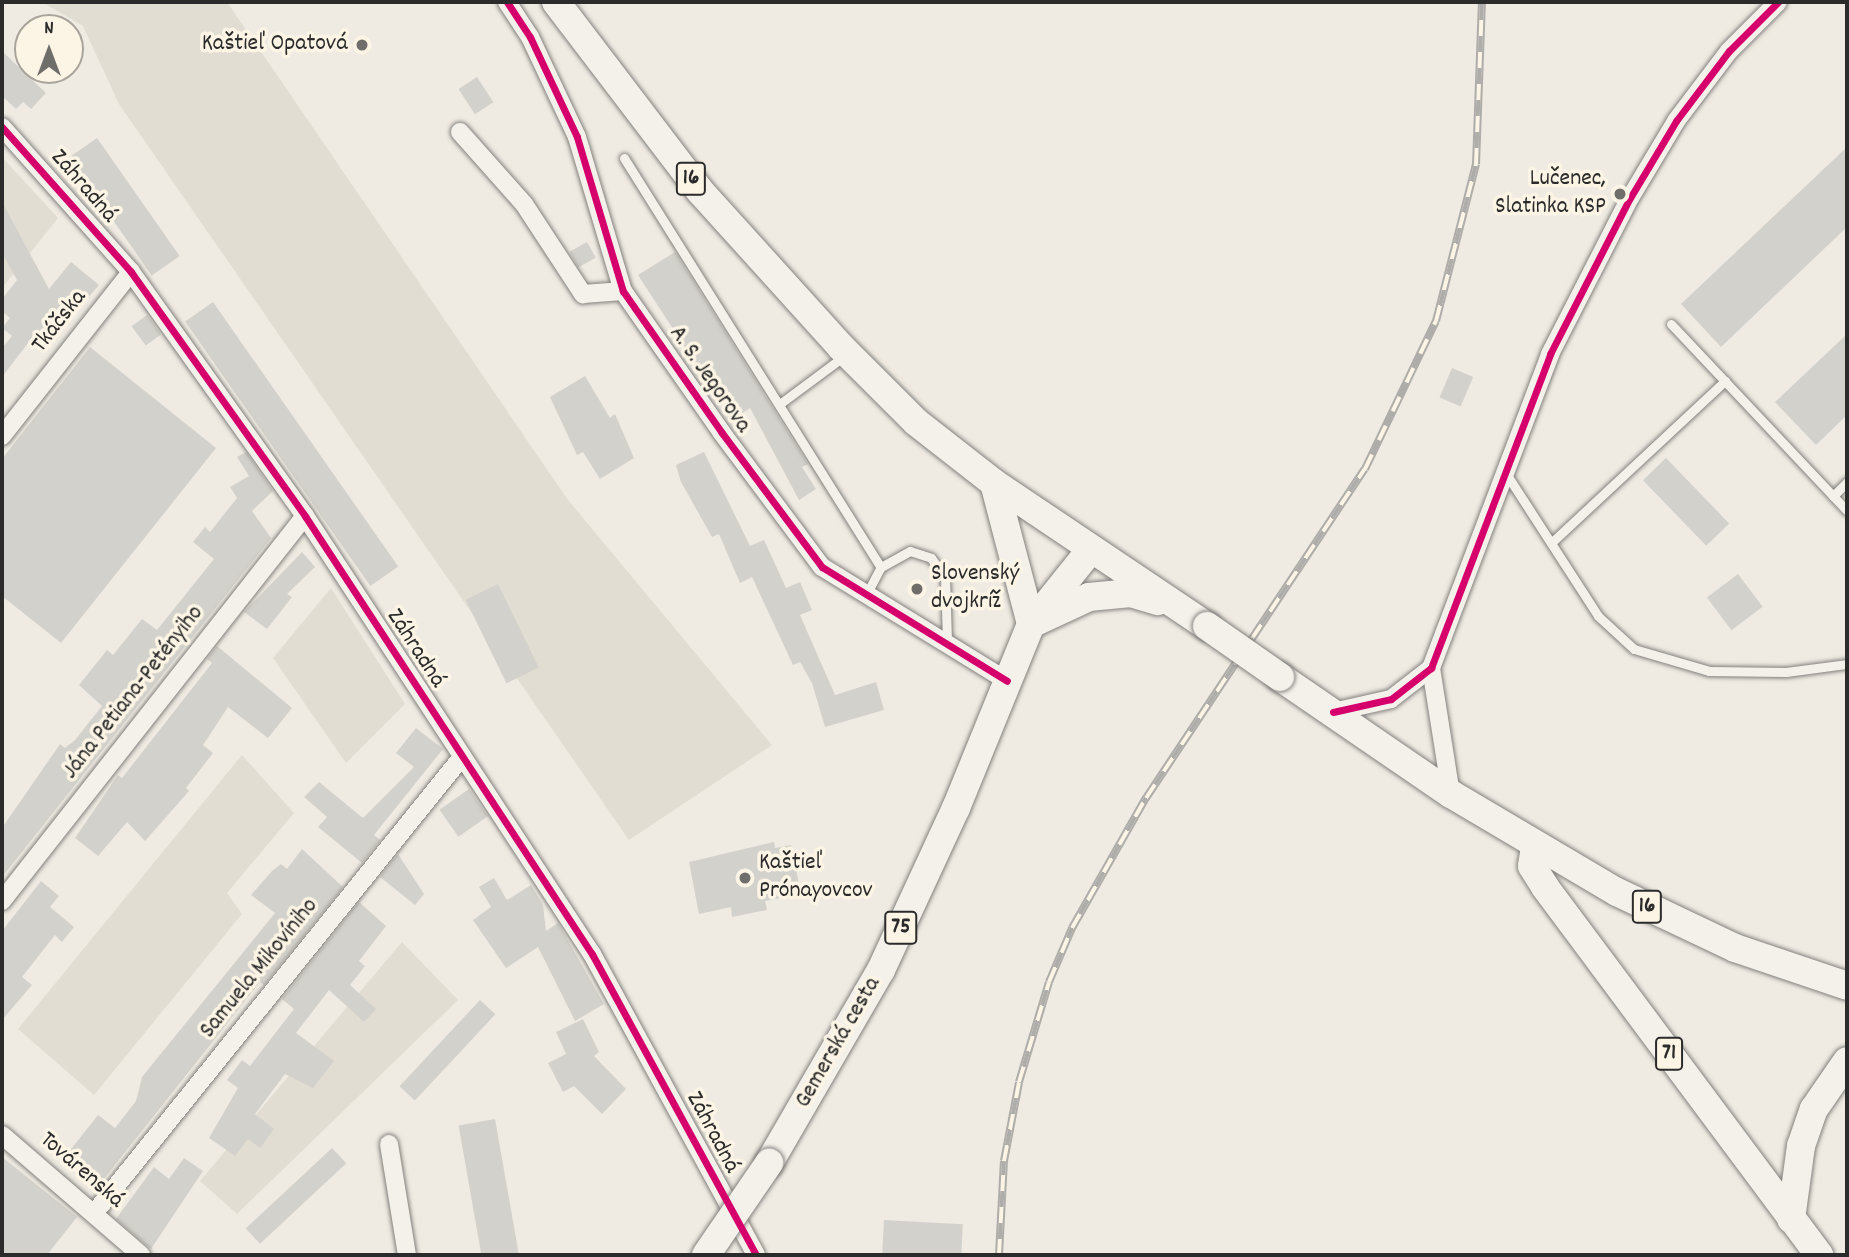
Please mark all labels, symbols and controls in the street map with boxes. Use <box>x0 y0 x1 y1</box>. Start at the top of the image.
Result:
north arrow <box>14 14 84 84</box>
text: N <box>44 16 54 43</box>
place label: Kaštieľ Opatová <box>202 31 348 59</box>
marker: Kaštieľ Opatová <box>354 37 370 53</box>
street label: Záhradná <box>43 144 123 230</box>
road number: 16 <box>675 160 707 198</box>
place label: Lučenec, Slatinka KSP <box>1495 166 1606 222</box>
marker: Lučenec, Slatinka KSP <box>1612 186 1628 202</box>
street label: Tkáčska <box>26 285 94 359</box>
street label: A. S. Jegorova <box>662 321 756 439</box>
place label: Slovenský dvojkríž <box>931 561 1019 617</box>
marker: Slovenský dvojkríž <box>909 581 925 597</box>
street label: Jána Petiana-Petényiho <box>57 600 211 786</box>
street label: Záhradná <box>379 604 451 694</box>
place label: Kaštieľ Prónayovcov <box>759 850 873 906</box>
marker: Kaštieľ Prónayovcov <box>737 870 753 886</box>
road number: 16 <box>1631 888 1663 926</box>
street label: Samuela Mikovíniho <box>195 893 325 1045</box>
road number: 75 <box>884 909 918 948</box>
street label: Gemerská cesta <box>790 972 888 1114</box>
road number: 71 <box>1655 1035 1683 1074</box>
street label: Záhradná <box>679 1087 745 1179</box>
street label: Továrenská <box>33 1126 129 1216</box>

